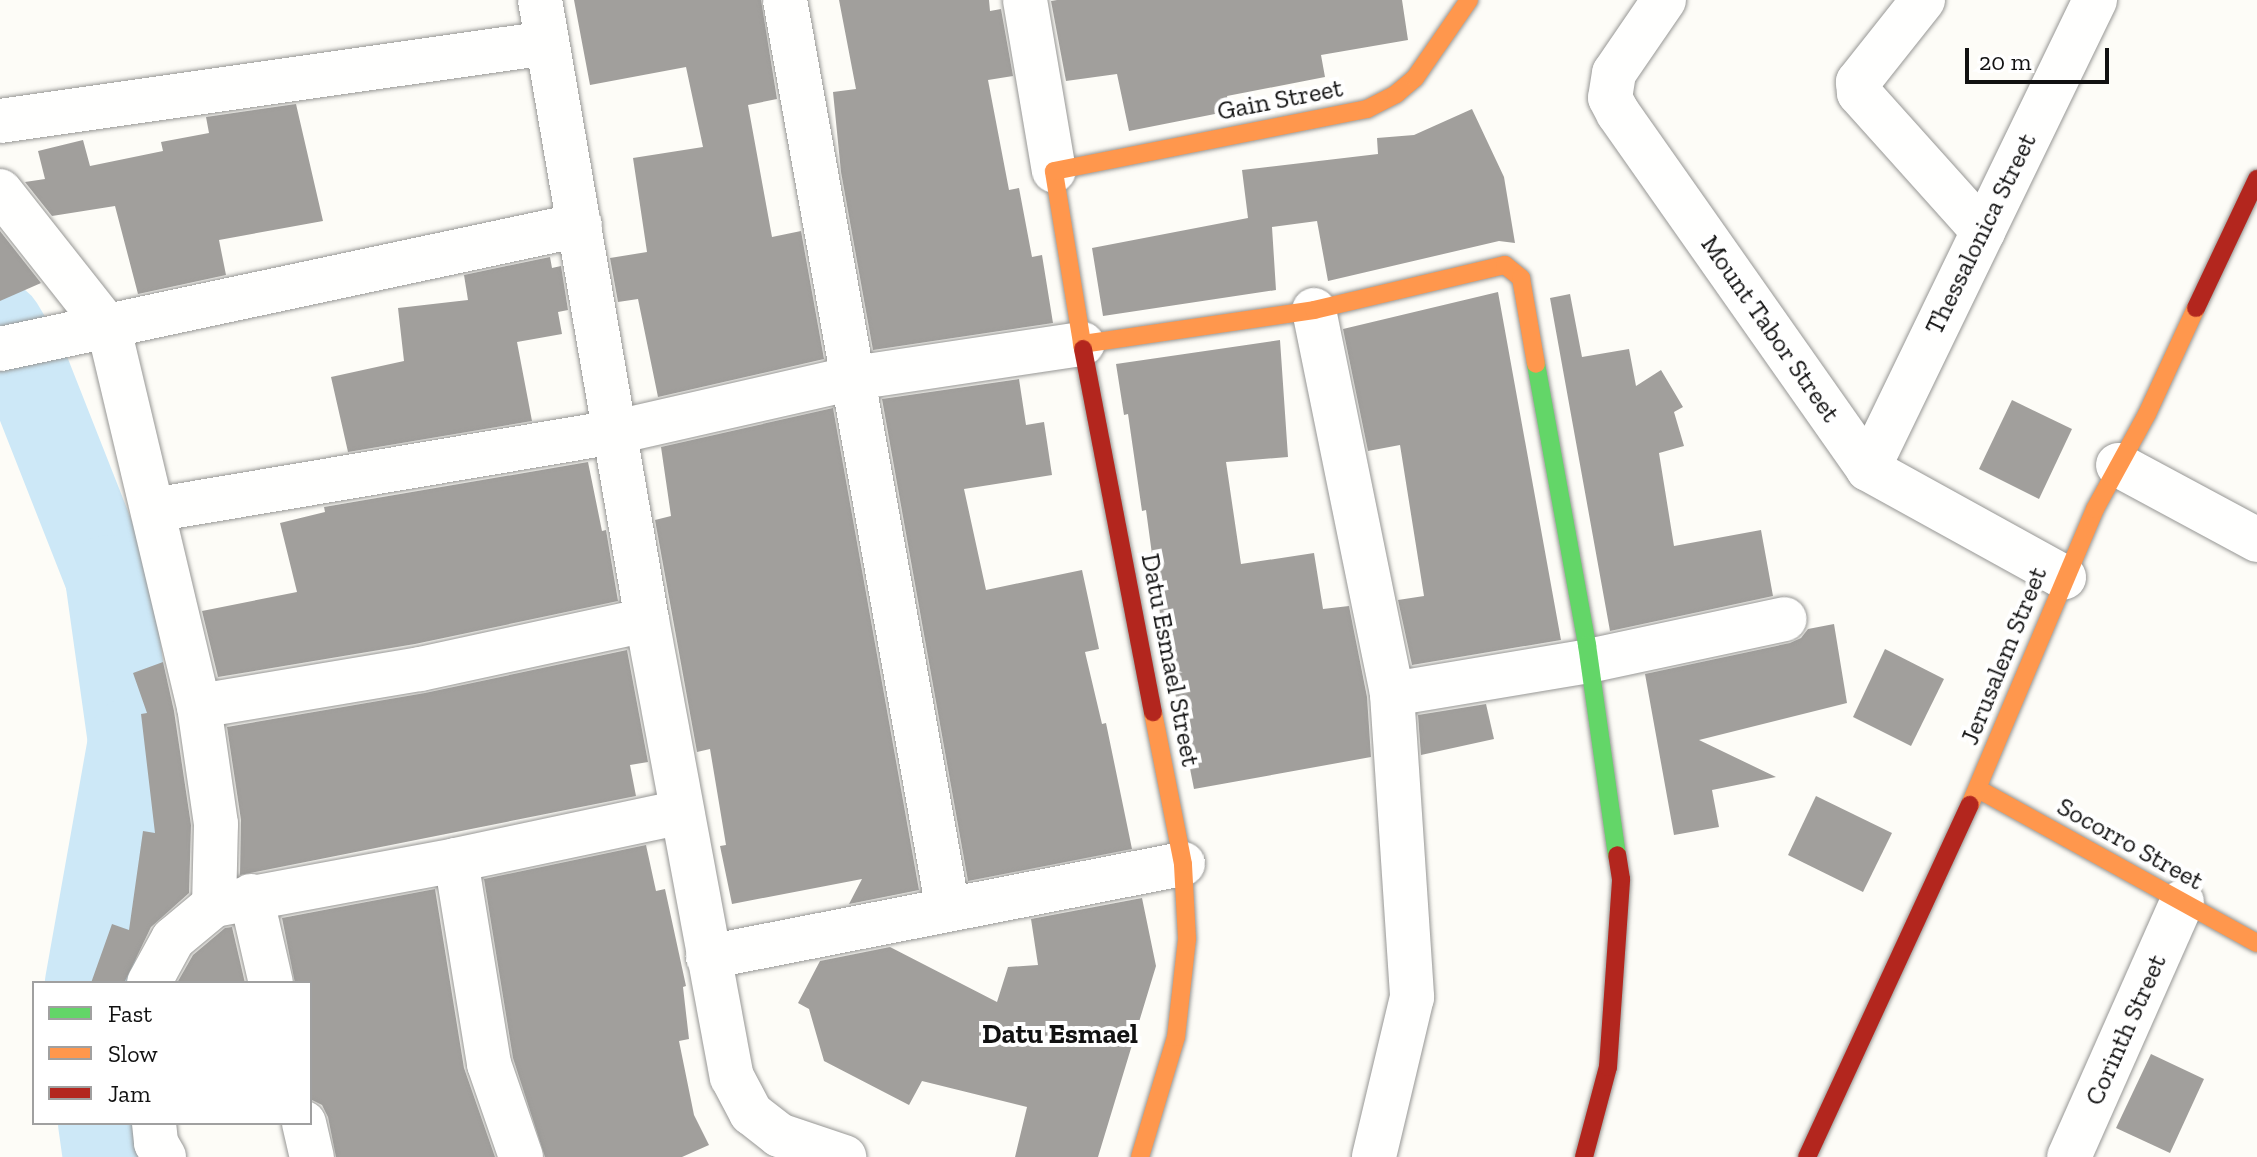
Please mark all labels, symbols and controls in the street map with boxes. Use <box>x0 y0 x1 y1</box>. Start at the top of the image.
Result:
scale bar <box>1969 32 2113 82</box>
text: 20 m <box>1979 47 2031 76</box>
street label: Gain Street <box>1215 73 1345 127</box>
street label: Thessalonica Street <box>1919 128 2043 340</box>
street label: Mount Tabor Street <box>1694 229 1846 429</box>
street label: Datu Esmael Street <box>1134 551 1206 769</box>
street label: Jerusalem Street <box>1954 563 2054 749</box>
street label: Socorro Street <box>2052 791 2208 897</box>
street label: Corinth Street <box>2079 950 2173 1110</box>
legend <box>32 981 312 1125</box>
text: Fast <box>108 999 152 1028</box>
district label: Datu Esmael <box>982 1017 1138 1051</box>
text: Slow <box>108 1039 158 1068</box>
text: Jam <box>108 1079 151 1108</box>

